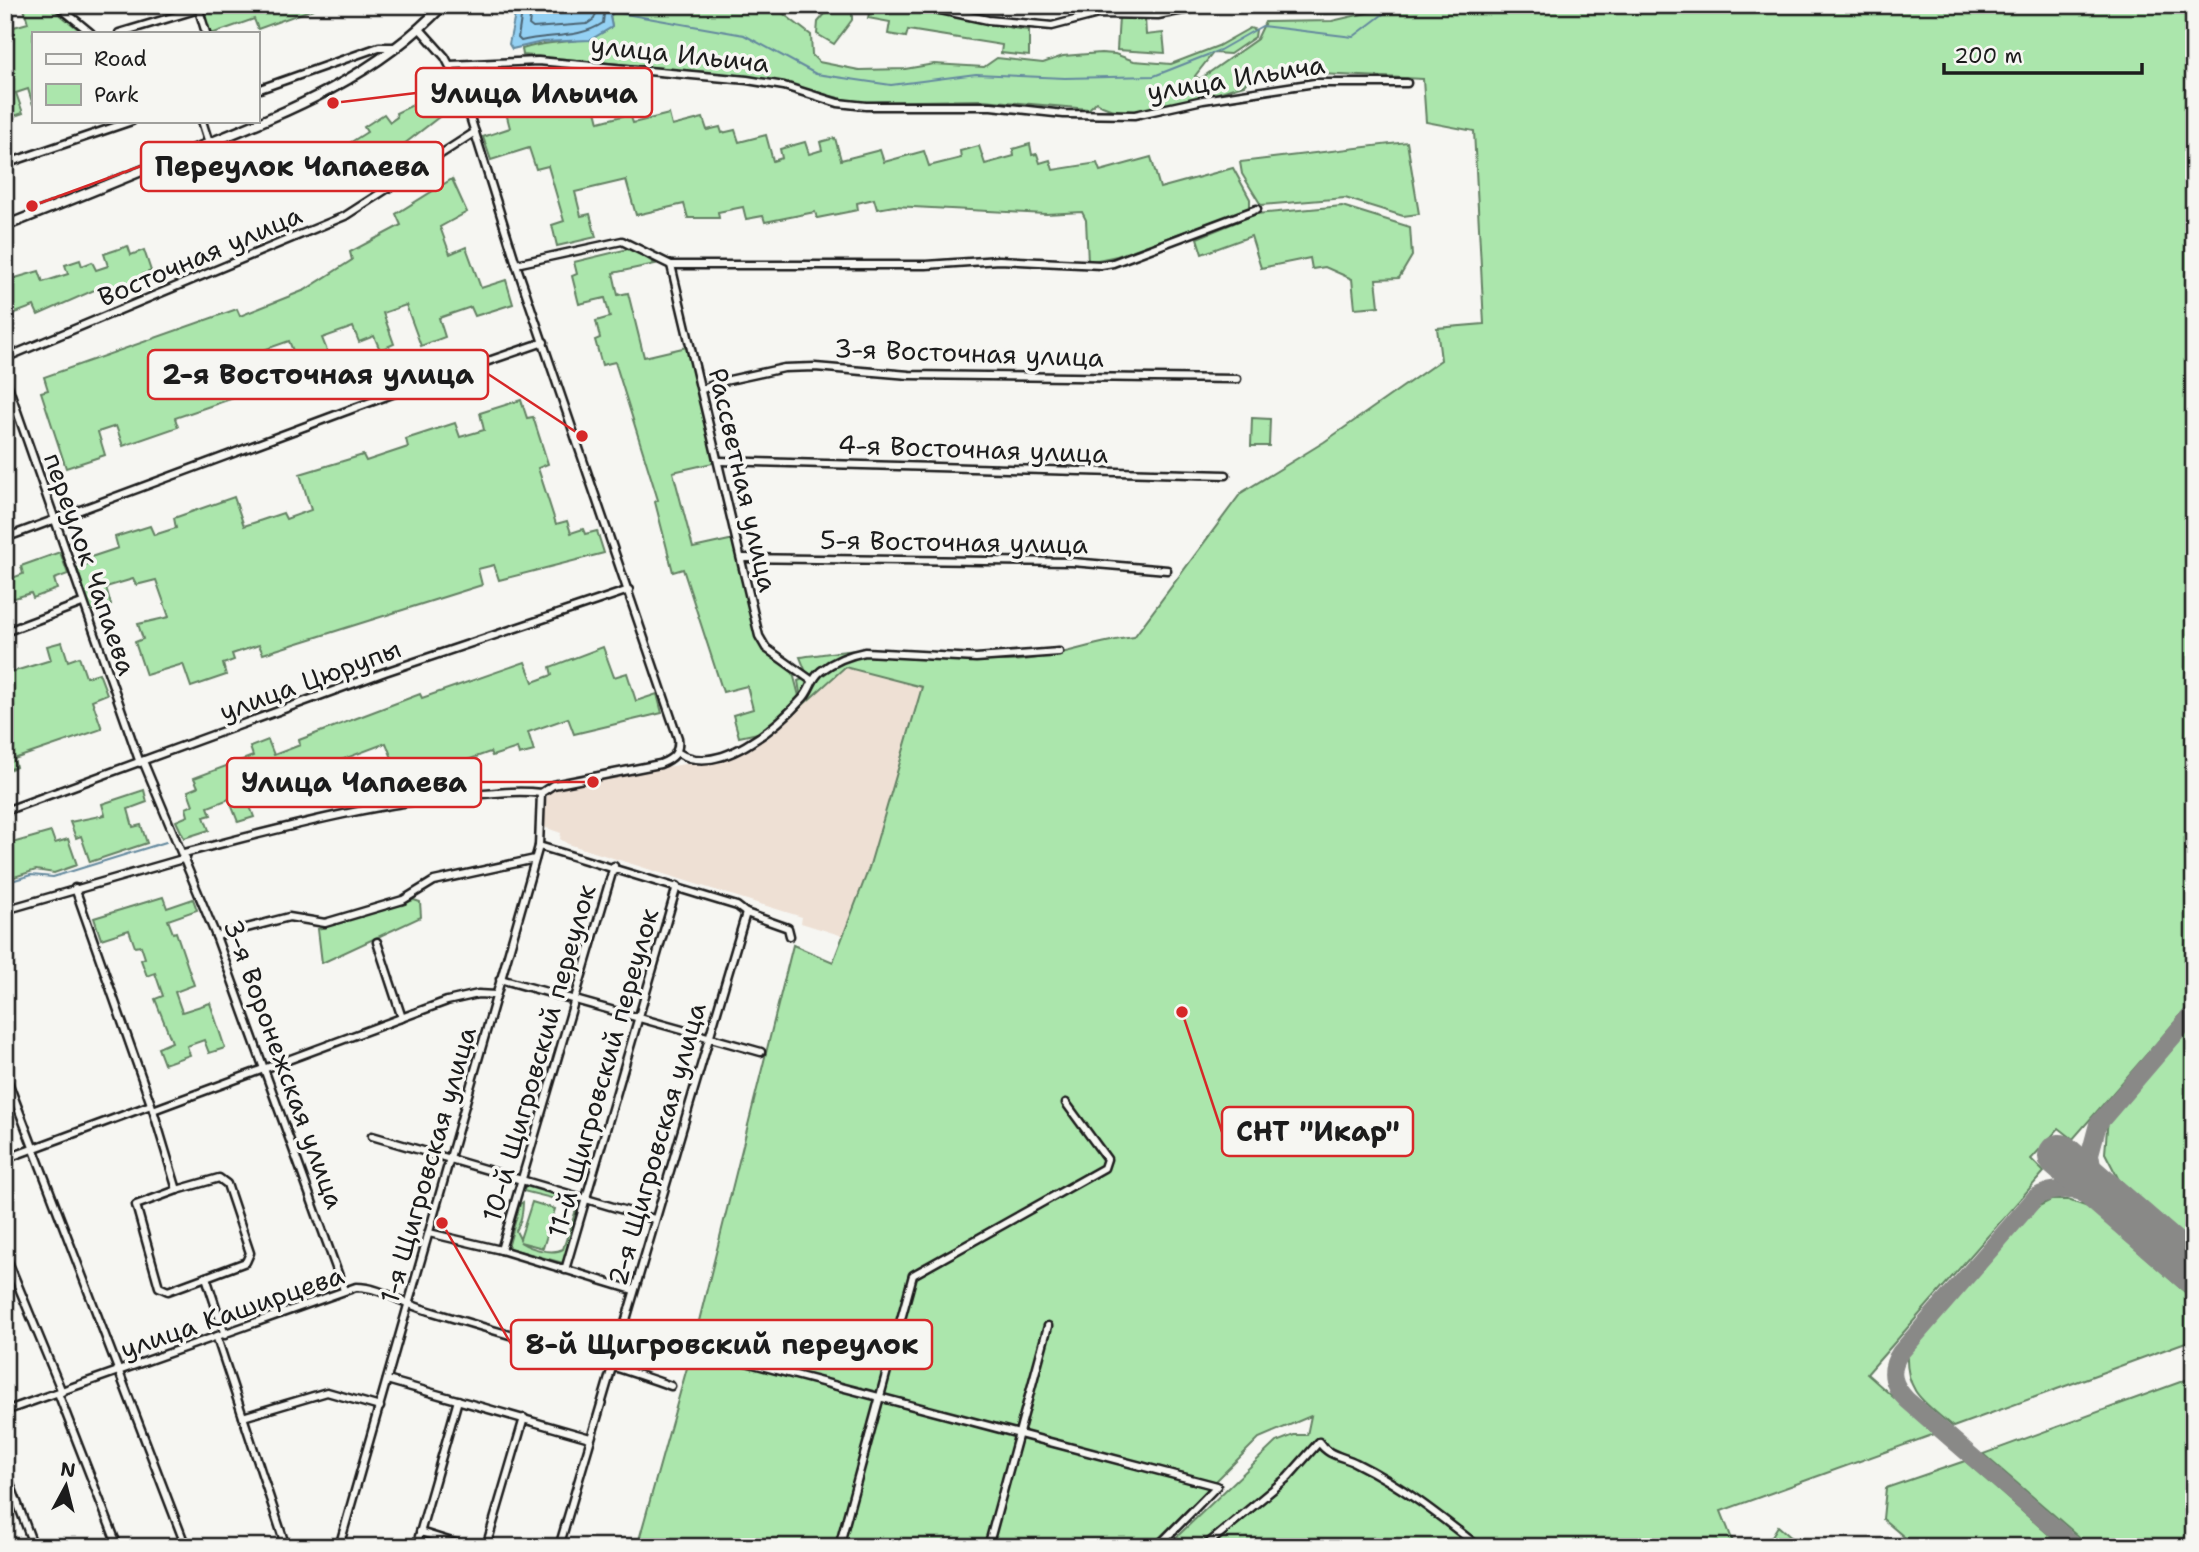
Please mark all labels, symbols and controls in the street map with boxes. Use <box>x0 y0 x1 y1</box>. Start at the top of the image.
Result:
street label: улица Ильича <box>589 27 771 80</box>
legend <box>32 32 259 122</box>
scale bar <box>1944 32 2141 76</box>
text: 200 m <box>1954 42 2023 70</box>
text: Road <box>94 45 147 73</box>
street label: улица Ильича <box>1145 46 1327 109</box>
callout: Улица Ильича <box>416 68 652 117</box>
text: Улица Ильича <box>430 74 638 112</box>
text: Park <box>94 81 139 109</box>
callout: Переулок Чапаева <box>141 142 443 191</box>
text: Переулок Чапаева <box>155 147 429 185</box>
street label: Восточная улица <box>92 197 307 314</box>
street label: 3-я Восточная улица <box>833 330 1105 375</box>
callout: 2-я Восточная улица <box>148 350 488 399</box>
text: 2-я Восточная улица <box>162 355 474 393</box>
street label: Рассветная улица <box>701 364 786 595</box>
street label: 4-я Восточная улица <box>837 426 1109 471</box>
street label: переулок Чапаева <box>36 448 145 680</box>
street label: 5-я Восточная улица <box>820 522 1088 561</box>
street label: улица Цюрупы <box>214 630 405 729</box>
callout: Улица Чапаева <box>227 758 481 807</box>
text: Улица Чапаева <box>241 763 467 801</box>
street label: 10-й Щигровский переулок <box>474 880 603 1225</box>
street label: 11-й Щигровский переулок <box>539 904 666 1242</box>
street label: 3-я Воронежская улица <box>216 914 353 1213</box>
street label: 2-я Щигровская улица <box>599 998 714 1289</box>
street label: 1-я Щигровская улица <box>371 1022 484 1307</box>
callout: СНТ "Икар" <box>1222 1107 1413 1156</box>
text: СНТ "Икар" <box>1236 1112 1400 1150</box>
street label: улица Каширцева <box>115 1257 348 1366</box>
callout: 8-й Щигровский переулок <box>511 1320 932 1369</box>
text: 8-й Щигровский переулок <box>525 1325 919 1363</box>
north arrow <box>32 1450 102 1520</box>
text: N <box>59 1456 77 1483</box>

